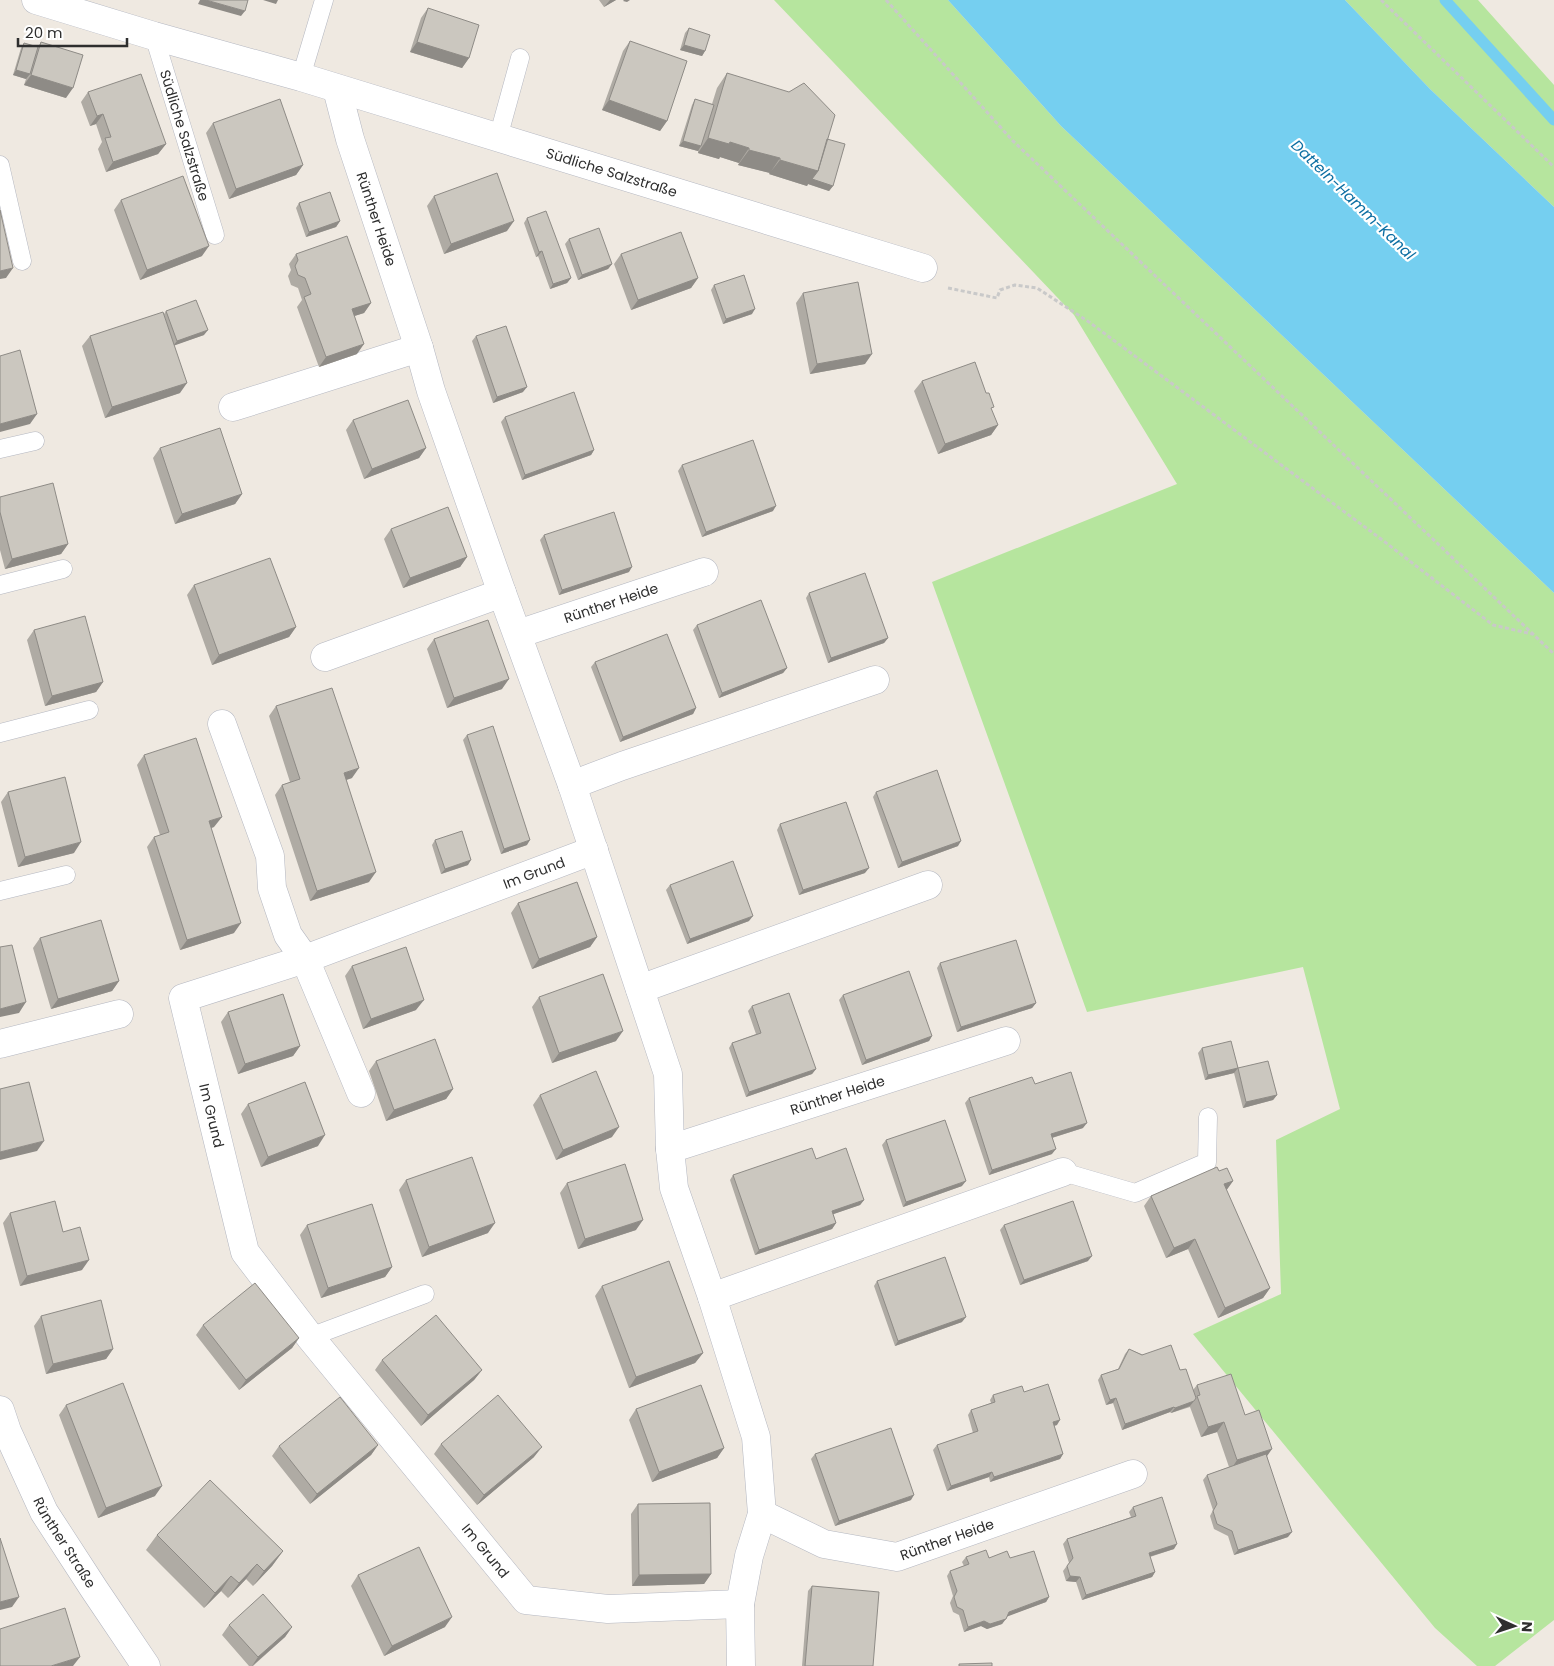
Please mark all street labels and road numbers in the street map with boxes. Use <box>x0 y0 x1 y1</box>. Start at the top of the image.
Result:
street label: Südliche Salzstraße <box>155 67 214 204</box>
street label: Südliche Salzstraße <box>544 143 680 202</box>
street label: Rünther Heide <box>352 169 401 269</box>
street label: Rünther Heide <box>561 578 661 628</box>
street label: Im Grund <box>500 852 568 894</box>
street label: Rünther Heide <box>788 1071 888 1120</box>
street label: Im Grund <box>194 1082 229 1150</box>
street label: Rünther Straße <box>28 1494 101 1592</box>
street label: Rünther Heide <box>897 1514 997 1565</box>
street label: Im Grund <box>457 1519 514 1582</box>

